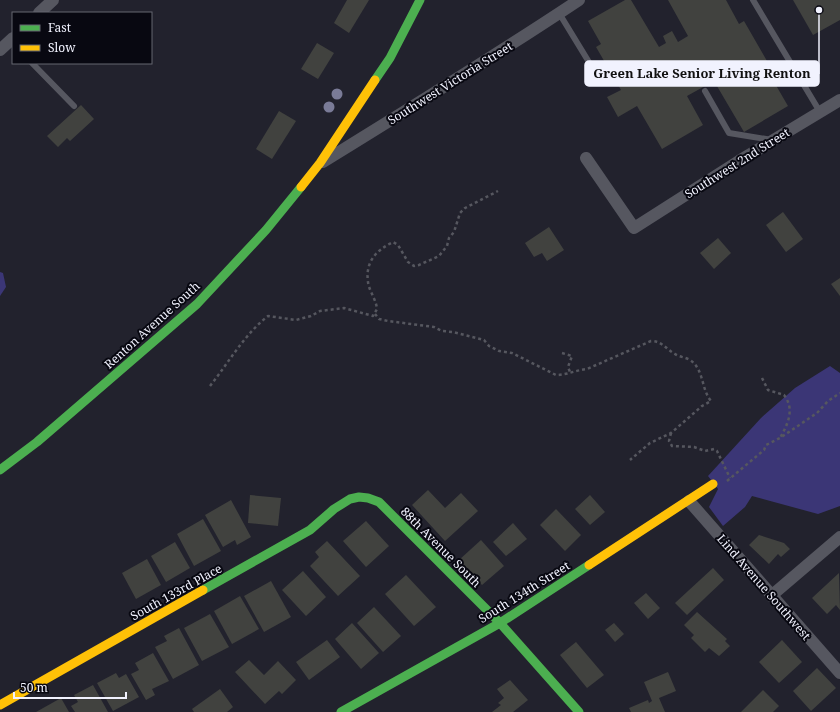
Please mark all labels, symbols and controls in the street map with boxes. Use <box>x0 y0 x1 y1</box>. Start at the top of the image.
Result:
legend <box>12 12 152 64</box>
text: Fast <box>48 19 71 36</box>
street label: Southwest Victoria Street <box>384 38 516 128</box>
text: Slow <box>48 39 76 56</box>
callout: Green Lake Senior Living Renton <box>585 61 819 86</box>
text: Green Lake Senior Living Renton <box>593 64 811 82</box>
street label: Southwest 2nd Street <box>681 124 793 202</box>
street label: Renton Avenue South <box>101 277 204 372</box>
street label: 88th Avenue South <box>397 503 485 591</box>
street label: Lind Avenue Southwest <box>713 531 815 643</box>
street label: South 134th Street <box>475 557 573 627</box>
street label: South 133rd Place <box>127 560 225 624</box>
scale bar <box>14 674 126 700</box>
text: 50 m <box>20 679 48 696</box>

